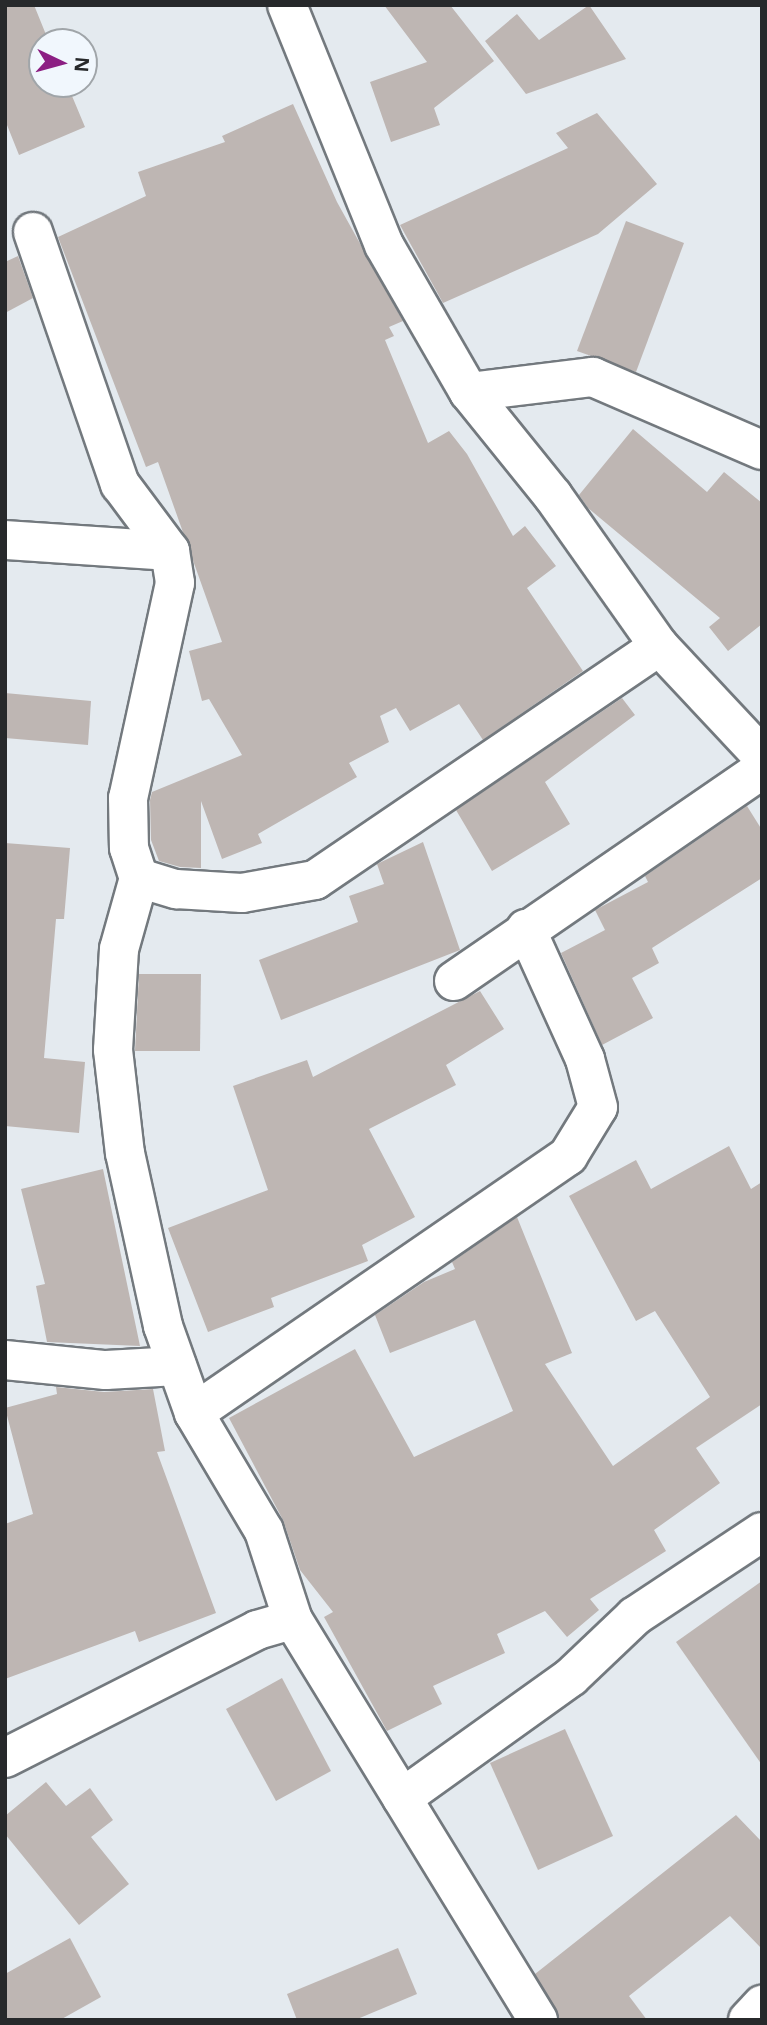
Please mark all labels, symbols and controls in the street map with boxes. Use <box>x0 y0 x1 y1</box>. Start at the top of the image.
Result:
north arrow <box>28 28 98 98</box>
text: N <box>68 56 96 73</box>

